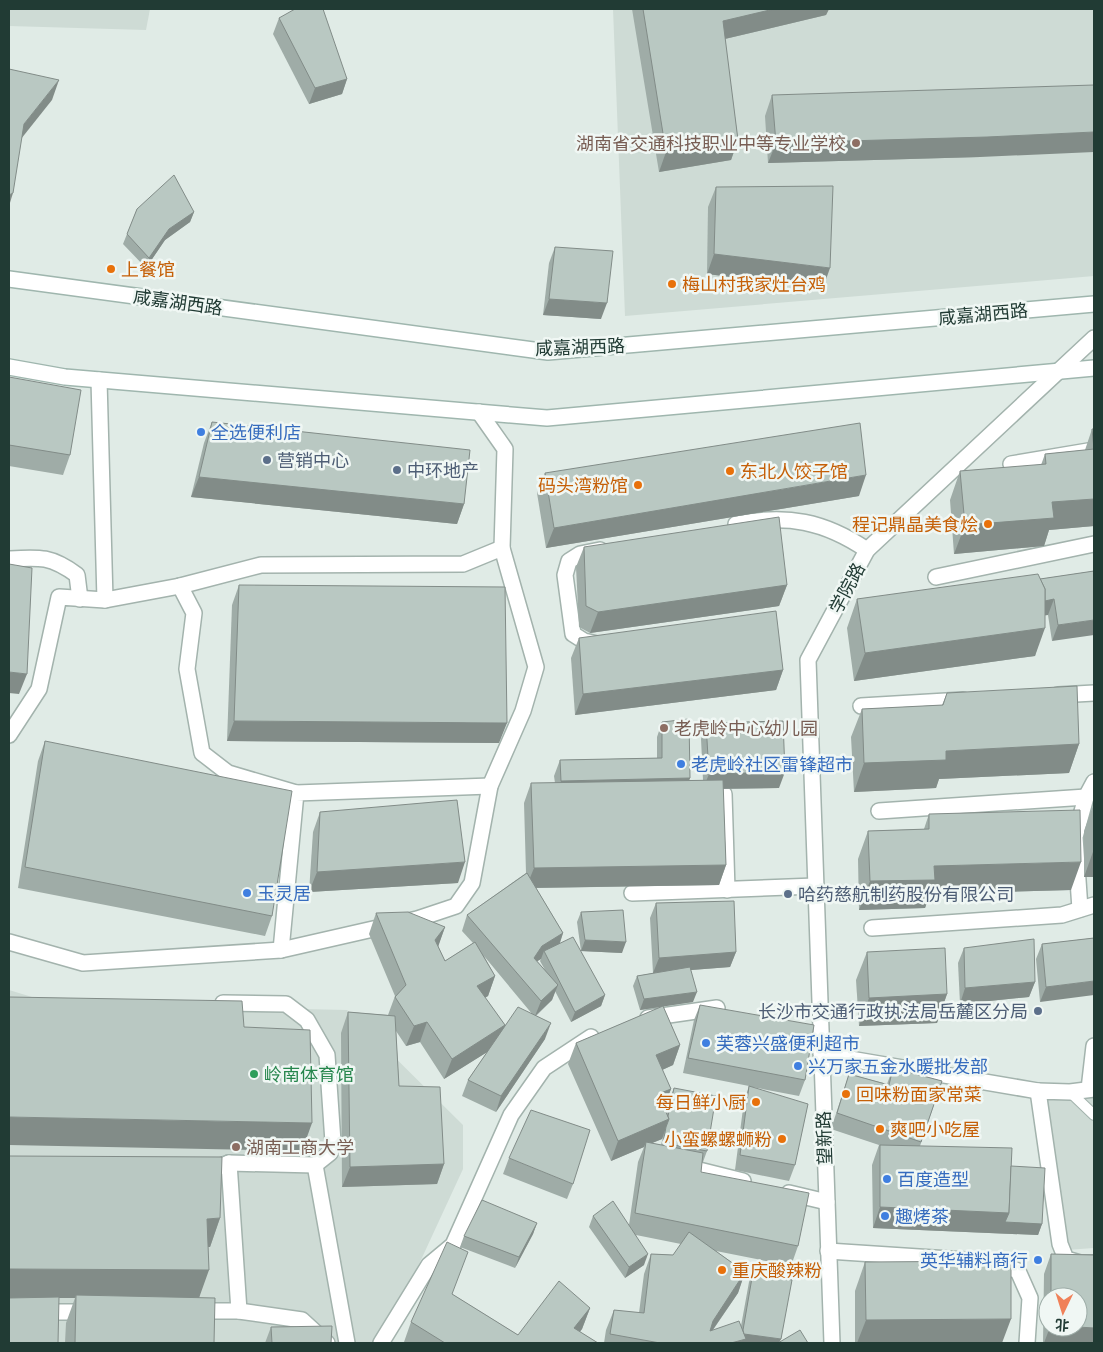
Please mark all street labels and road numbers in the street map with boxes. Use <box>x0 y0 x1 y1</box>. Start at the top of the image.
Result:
street label: 咸嘉湖西路 <box>132 285 224 319</box>
street label: 咸嘉湖西路 <box>937 300 1029 328</box>
street label: 咸嘉湖西路 <box>535 335 625 359</box>
street label: 学院路 <box>825 559 869 617</box>
street label: 望新路 <box>813 1111 835 1165</box>

